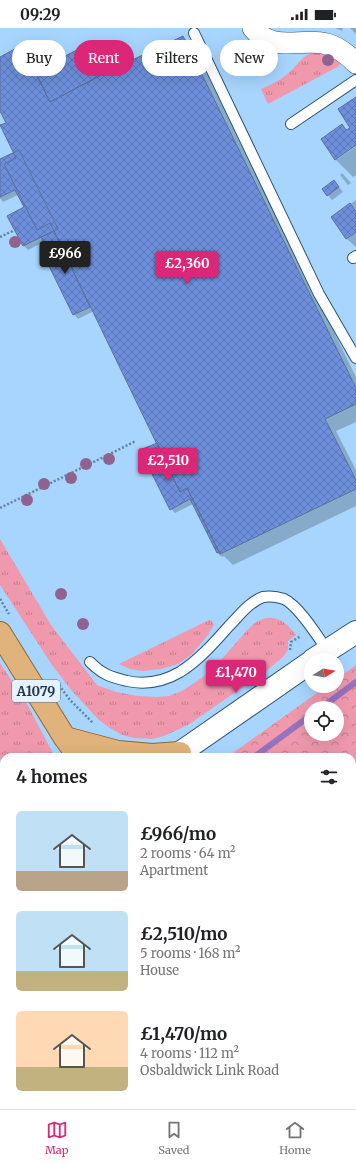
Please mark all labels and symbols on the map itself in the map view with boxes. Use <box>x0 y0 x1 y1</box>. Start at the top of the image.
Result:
pin: £966 <box>41 241 89 275</box>
pin: £2,360 <box>154 251 220 285</box>
pin: £2,510 <box>135 448 201 482</box>
north arrow <box>304 653 344 693</box>
pin: £1,470 <box>203 660 269 694</box>
road number: A1079 <box>12 680 60 702</box>

